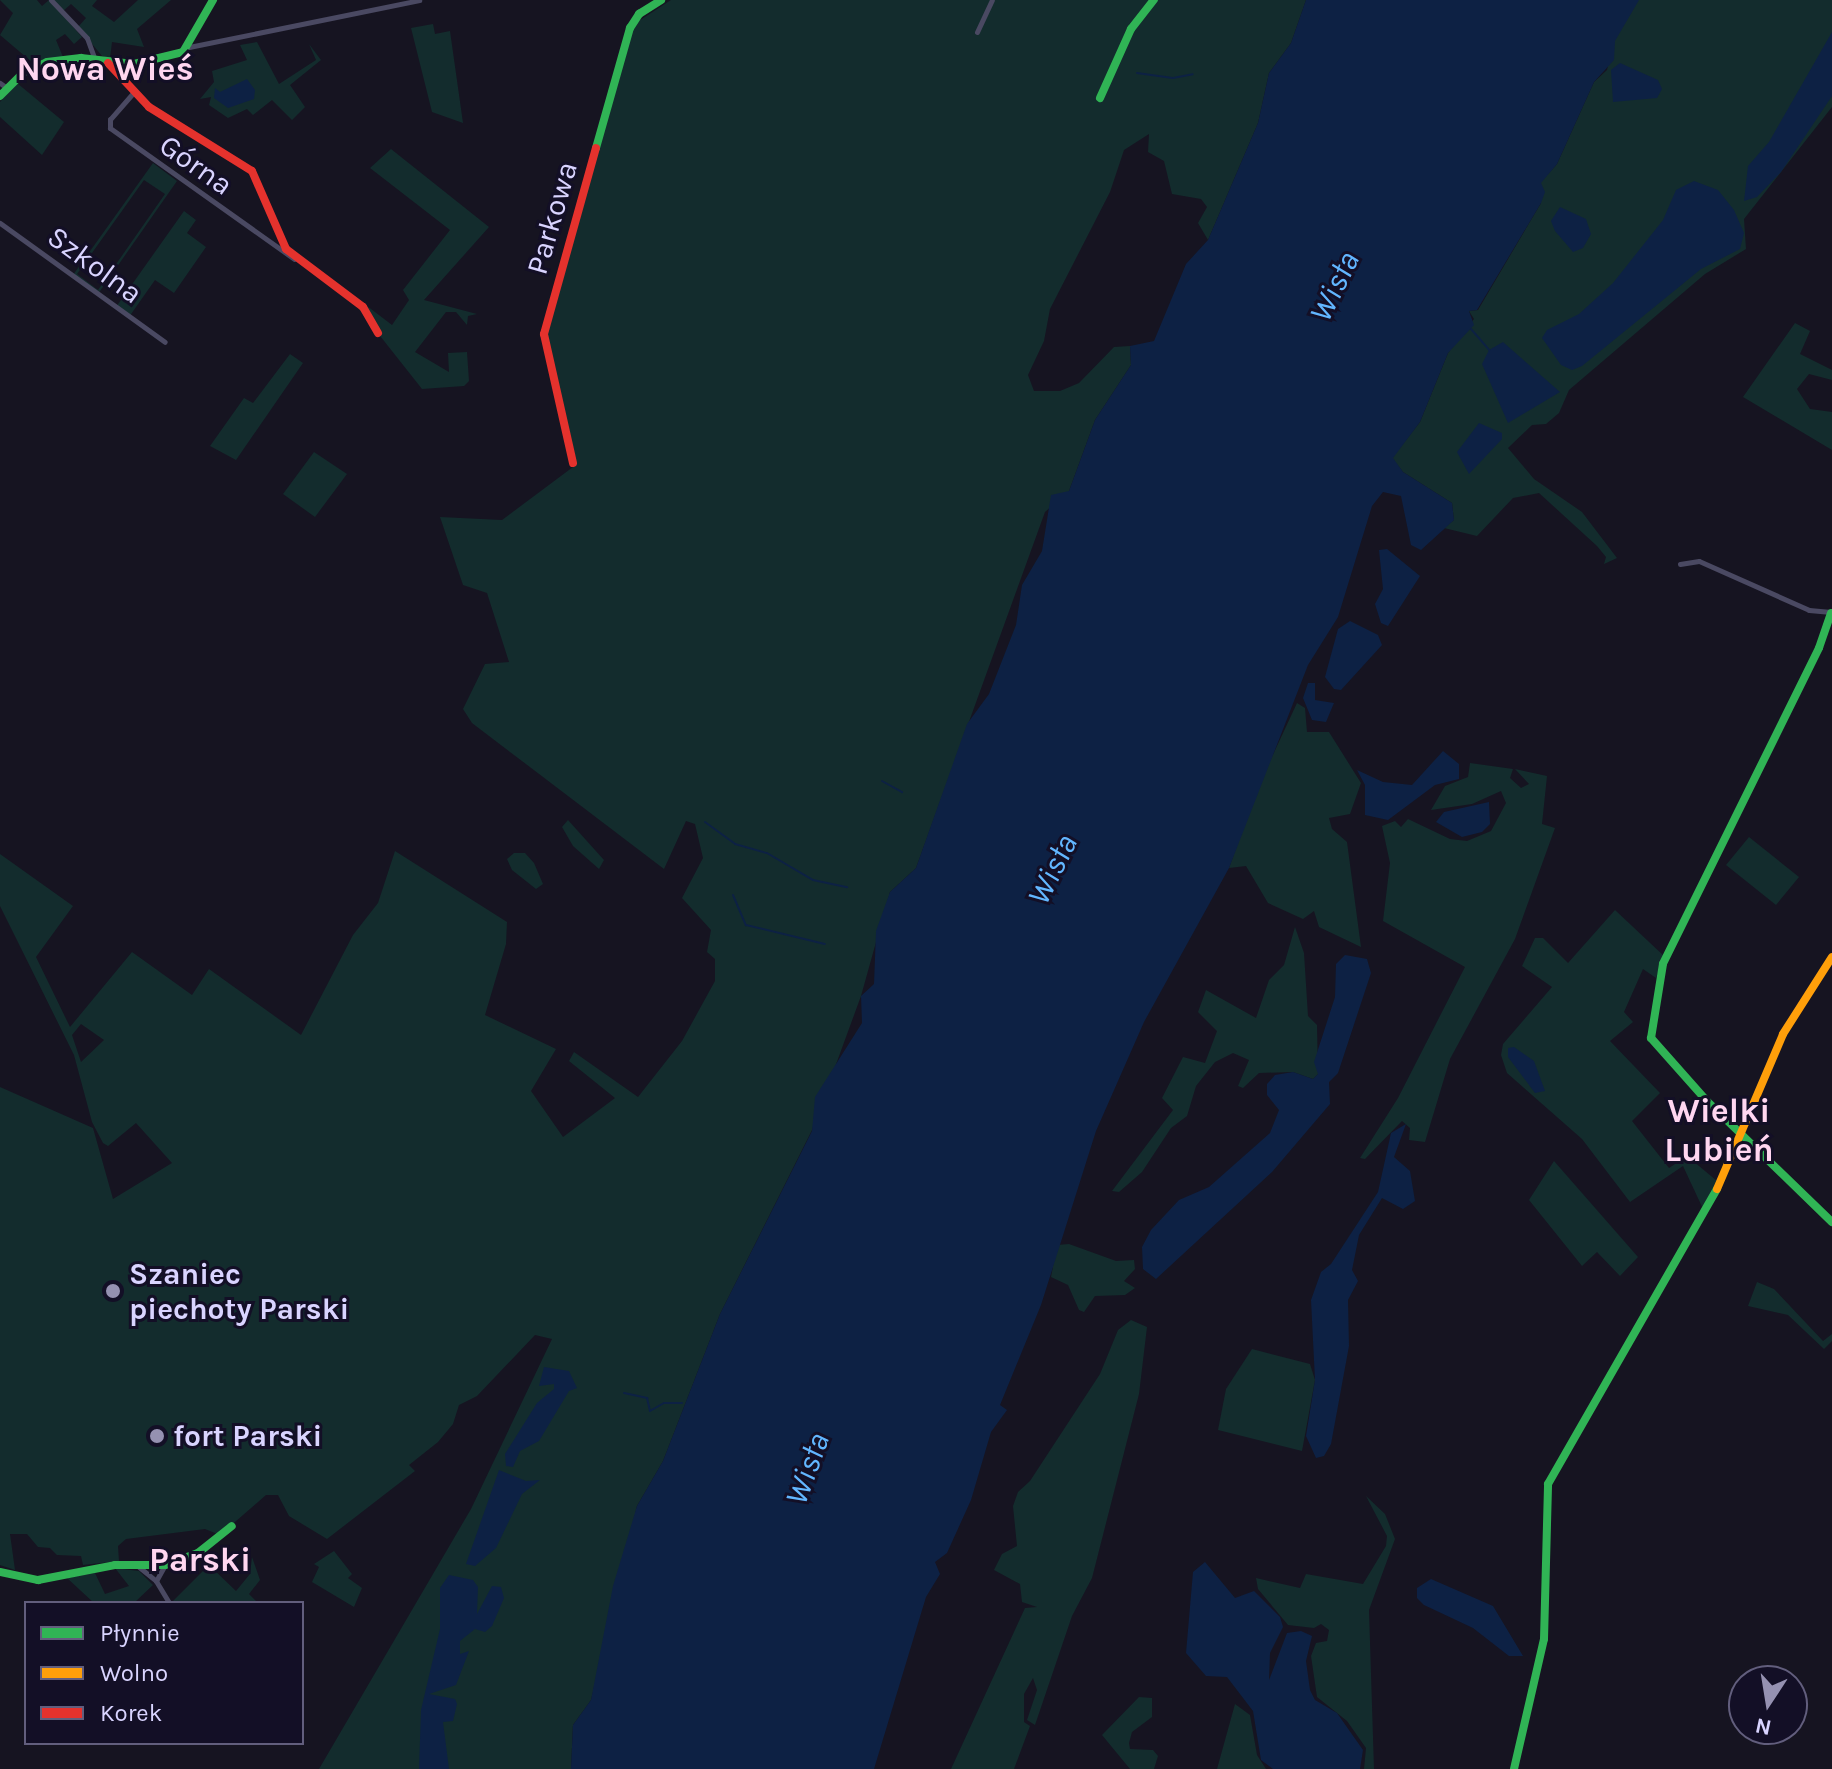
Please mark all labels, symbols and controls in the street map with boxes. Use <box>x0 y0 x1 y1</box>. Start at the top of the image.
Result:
district label: Nowa Wieś <box>16 50 194 90</box>
street label: Górna <box>152 127 240 203</box>
street label: Parkowa <box>519 158 585 278</box>
street label: Szkolna <box>40 218 150 312</box>
water label: Wisła <box>1302 245 1368 329</box>
water label: Wisła <box>1020 828 1086 912</box>
district label: Wielki Lubień <box>1664 1091 1774 1170</box>
place label: Szaniec piechoty Parski <box>129 1256 349 1326</box>
marker: Szaniec piechoty Parski <box>104 1282 122 1300</box>
place label: fort Parski <box>173 1418 322 1454</box>
marker: fort Parski <box>148 1427 166 1445</box>
water label: Wisła <box>777 1428 839 1510</box>
district label: Parski <box>149 1541 251 1581</box>
legend <box>24 1601 304 1745</box>
text: Płynnie <box>100 1619 180 1647</box>
text: Wolno <box>100 1659 168 1687</box>
north arrow <box>1728 1665 1808 1745</box>
text: Korek <box>100 1699 162 1727</box>
text: N <box>1753 1712 1774 1741</box>

